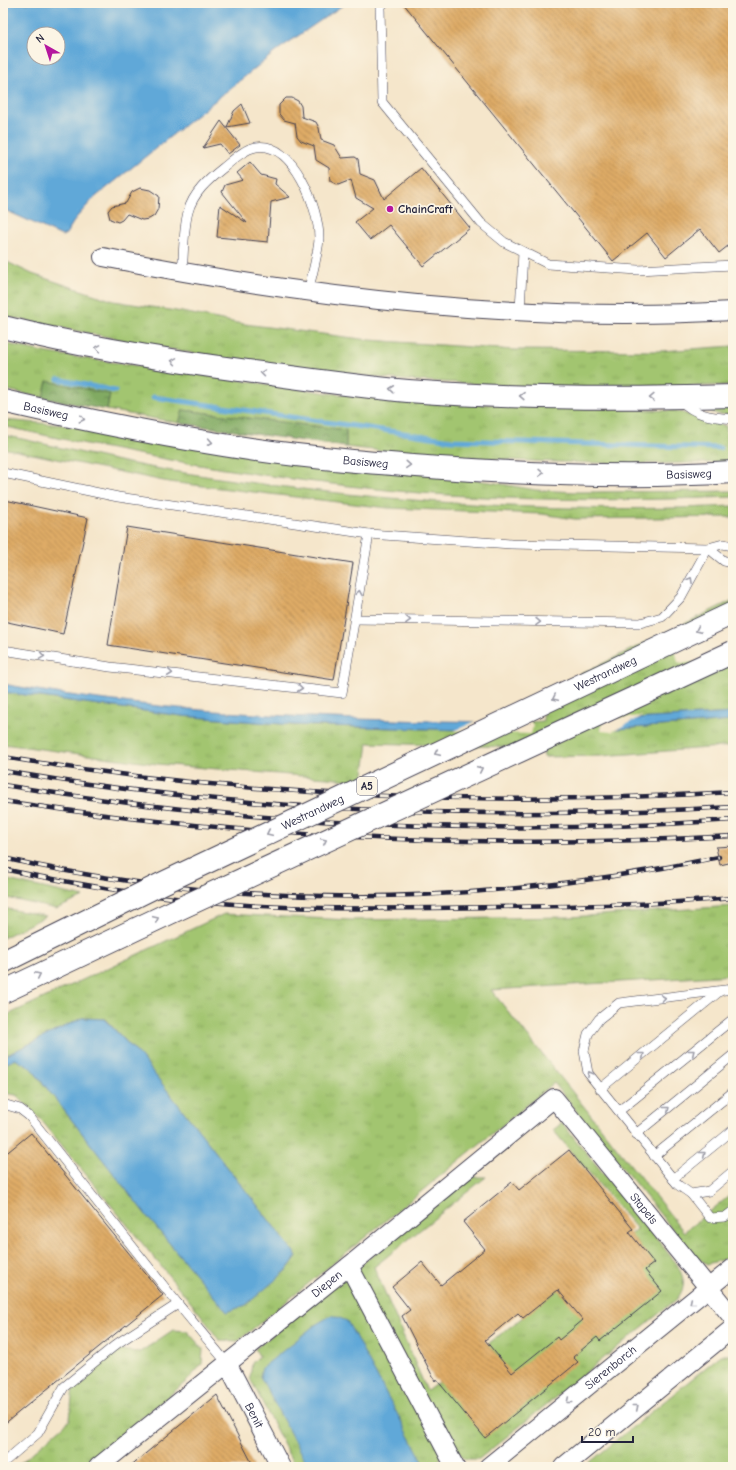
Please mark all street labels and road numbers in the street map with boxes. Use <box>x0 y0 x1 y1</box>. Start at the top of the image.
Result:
street label: Basisweg <box>22 399 70 422</box>
street label: Basisweg <box>342 453 389 471</box>
street label: Basisweg <box>666 466 712 482</box>
street label: Westrandweg <box>572 653 639 694</box>
road number: A5 <box>357 777 377 795</box>
street label: Westrandweg <box>279 791 346 833</box>
street label: Stapels <box>627 1190 661 1227</box>
street label: Diepen <box>309 1267 345 1300</box>
street label: Sierenborch <box>582 1342 639 1392</box>
street label: Benit <box>242 1400 267 1431</box>

